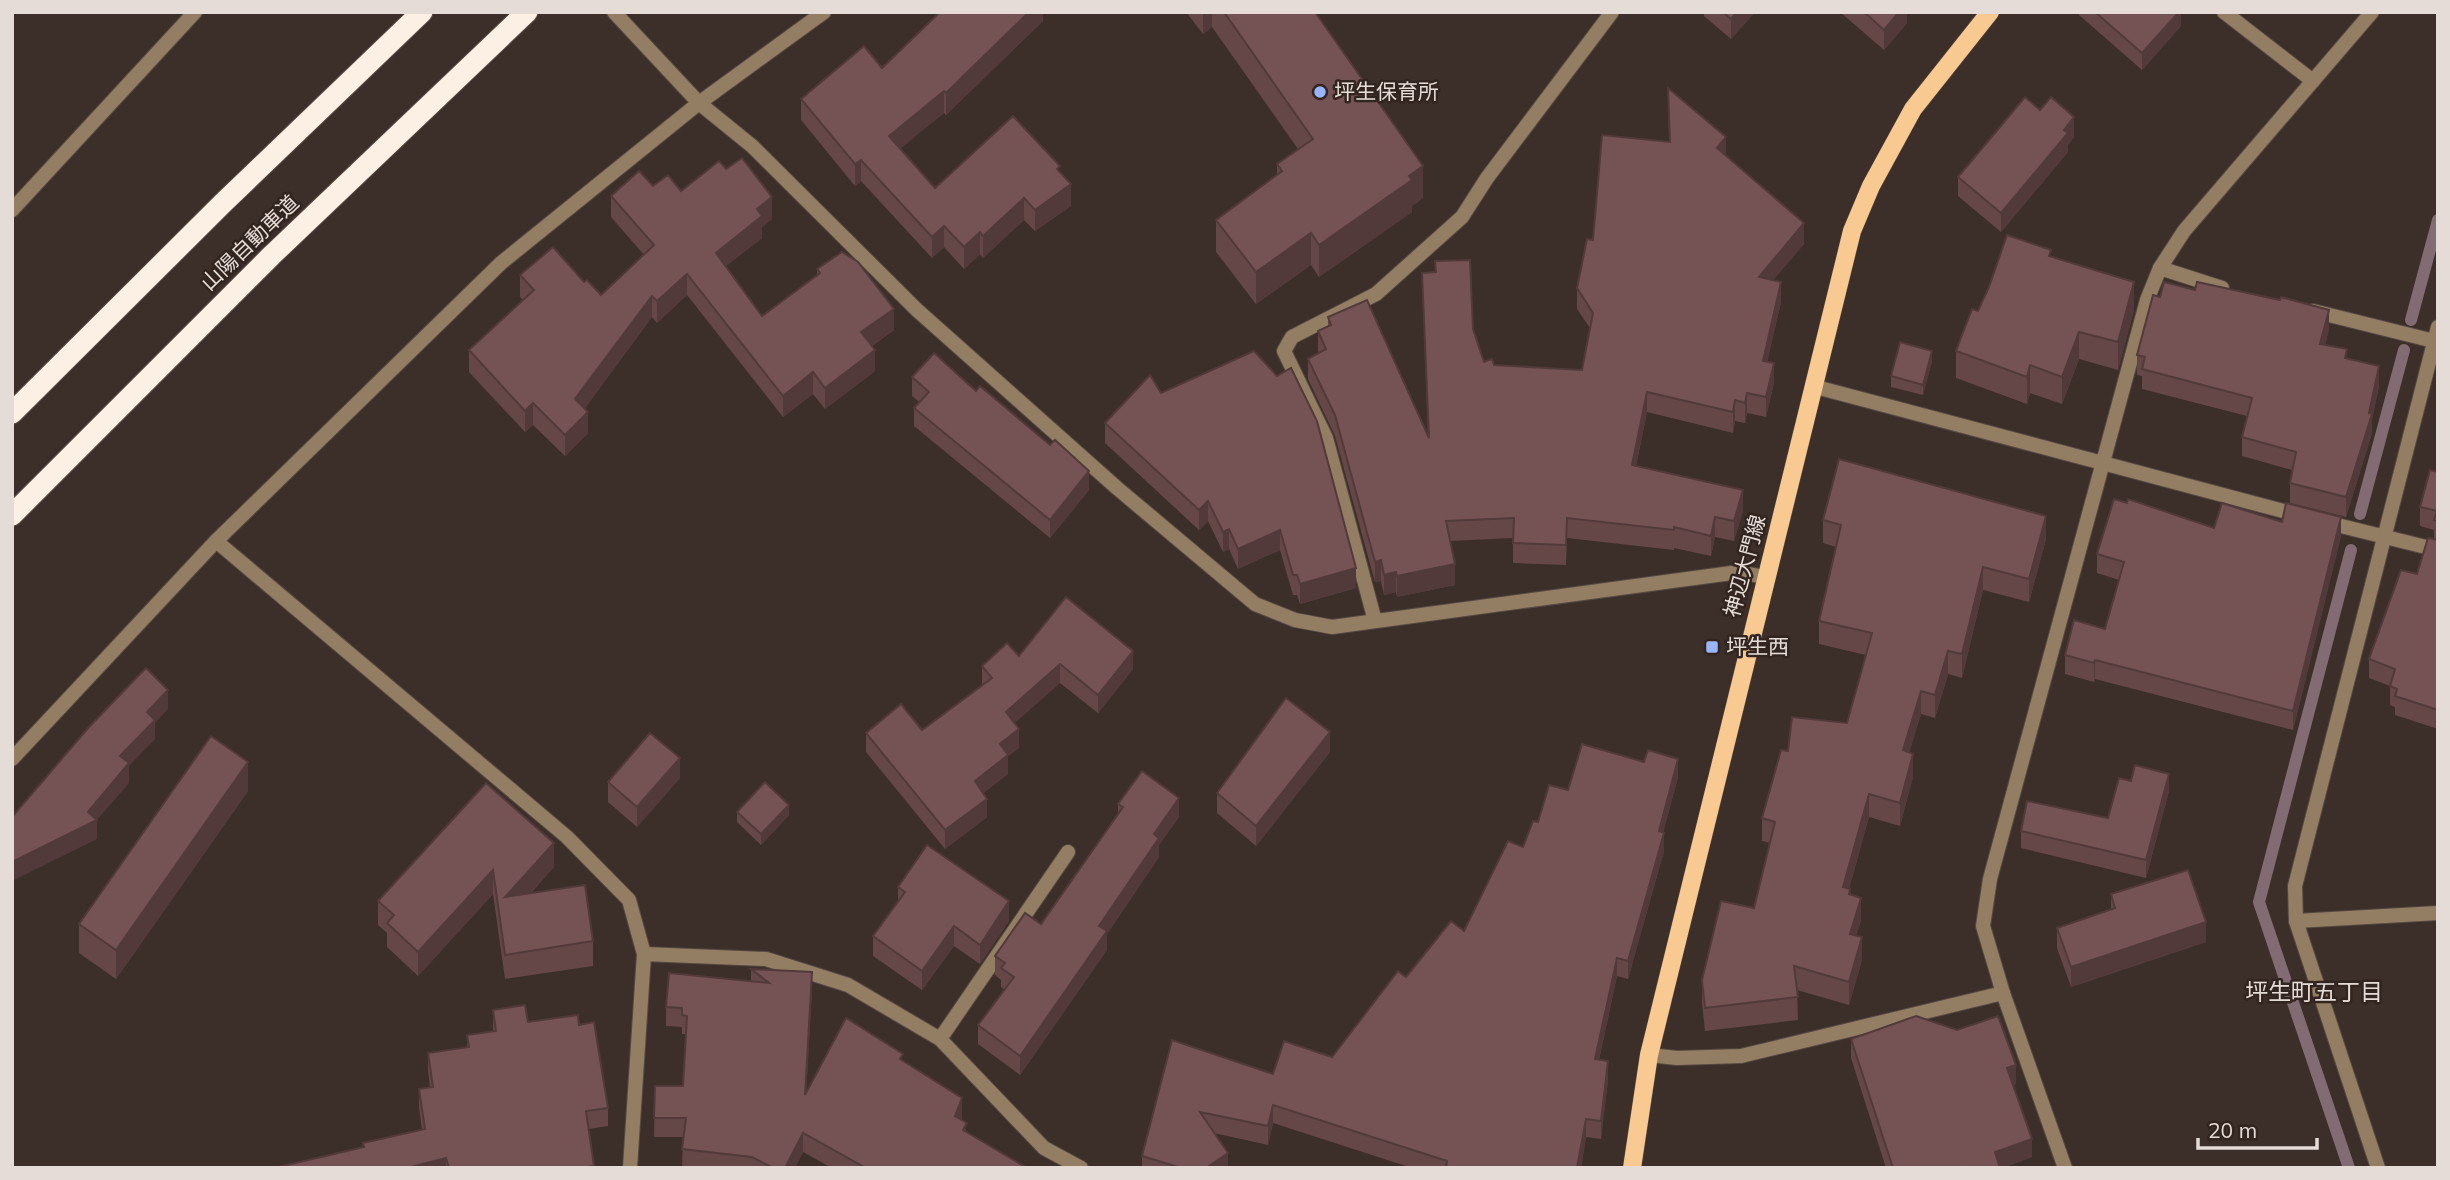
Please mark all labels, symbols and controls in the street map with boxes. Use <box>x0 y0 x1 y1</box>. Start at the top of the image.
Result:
place label: 坪生保育所 <box>1334 78 1439 104</box>
marker: 坪生保育所 <box>1312 84 1328 100</box>
street label: 山陽自動車道 <box>195 189 304 295</box>
street label: 神辺大門線 <box>1718 512 1770 620</box>
place label: 坪生西 <box>1726 633 1789 659</box>
marker: 坪生西 <box>1704 639 1720 655</box>
district label: 坪生町五丁目 <box>2245 977 2383 1006</box>
scale bar <box>2198 1106 2317 1150</box>
text: 20 m <box>2208 1117 2257 1143</box>

